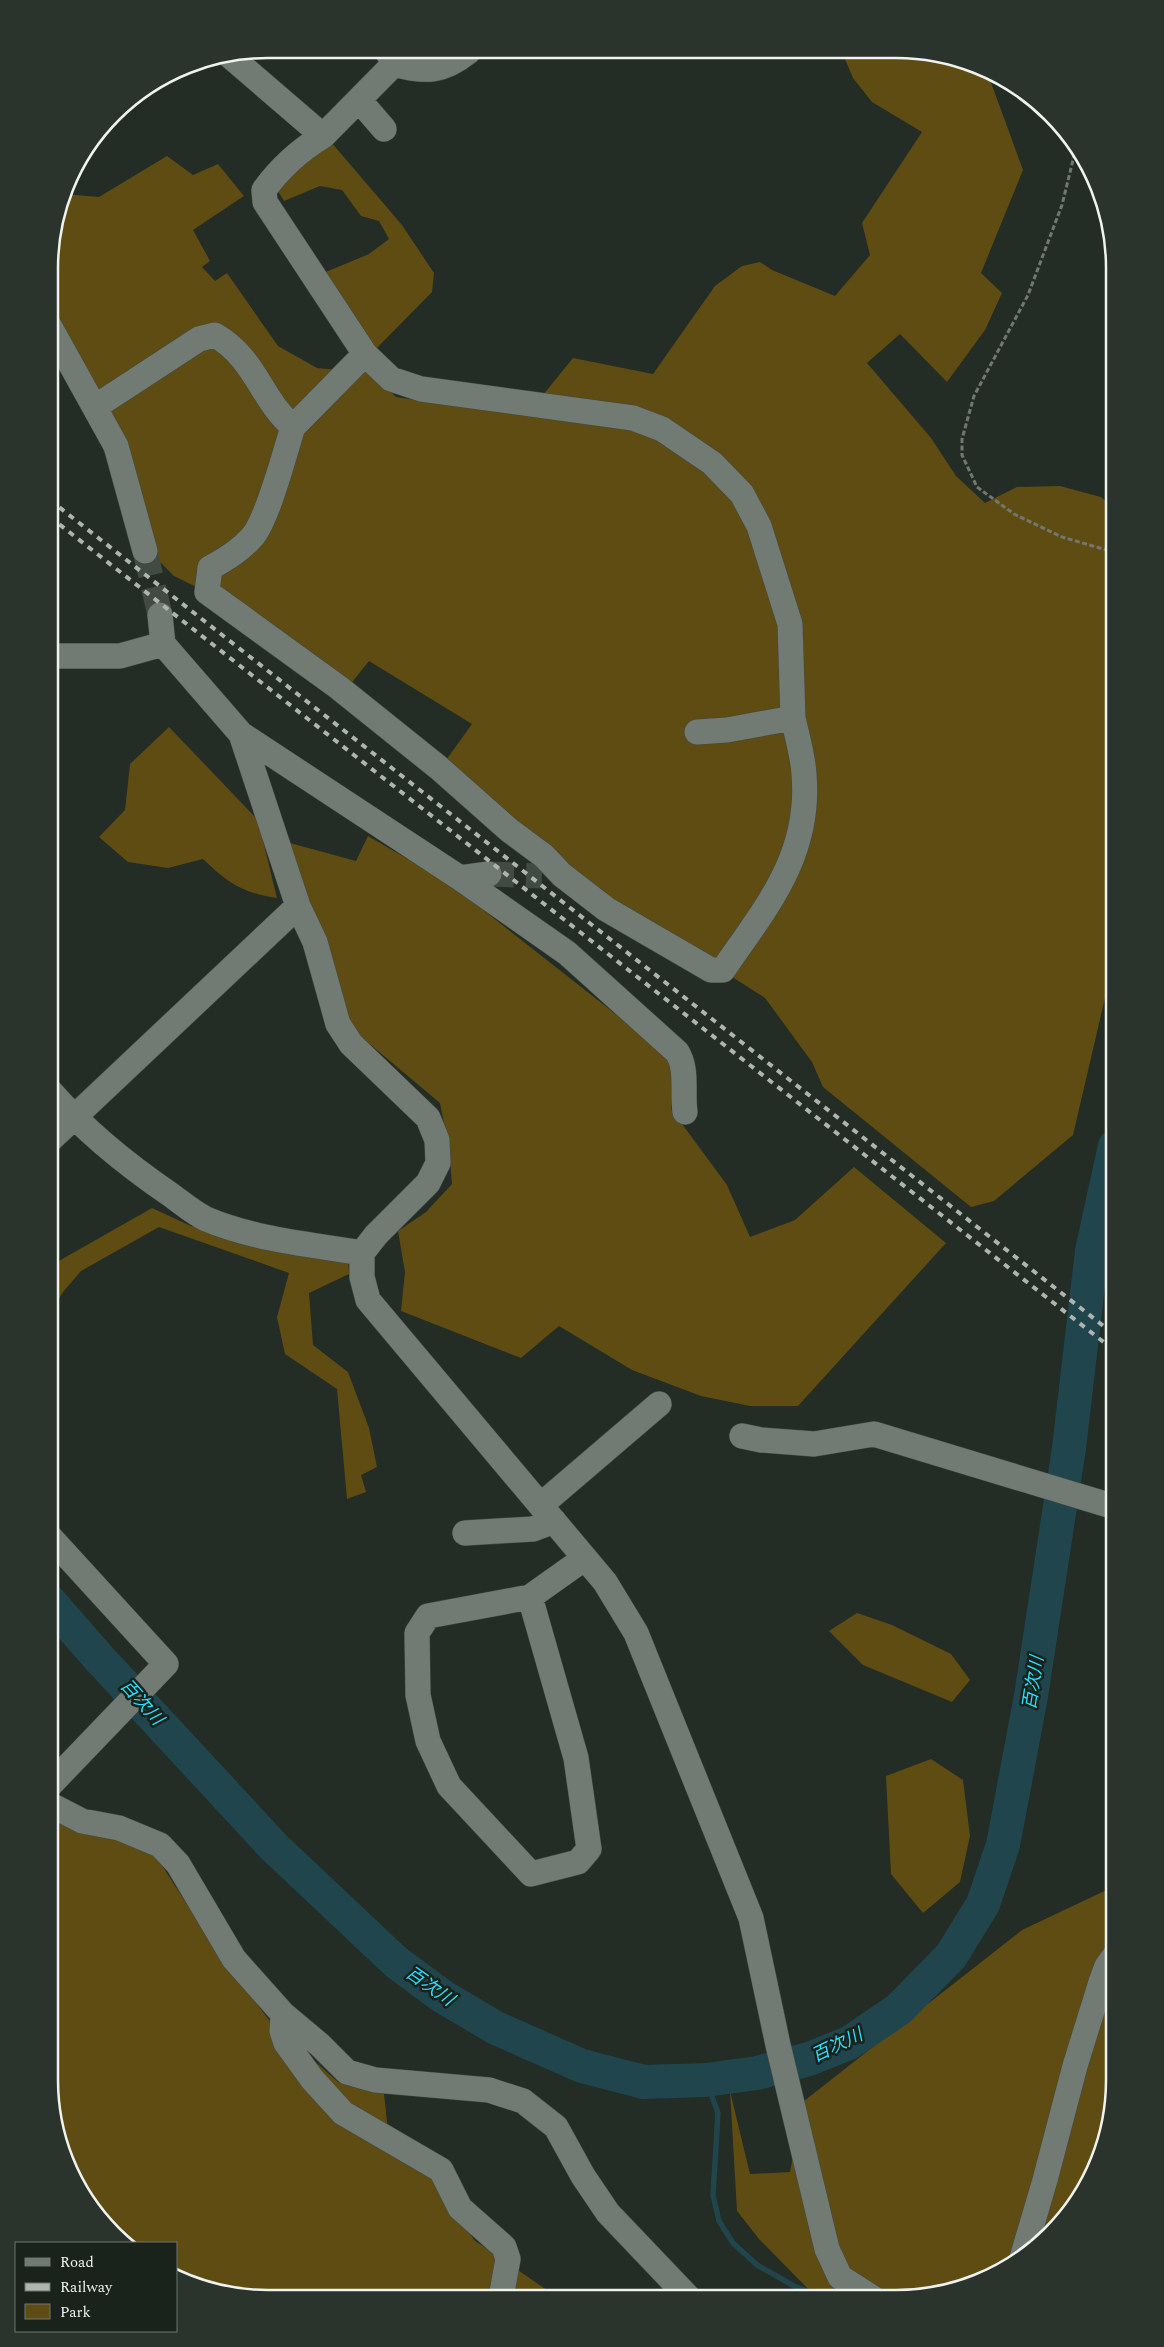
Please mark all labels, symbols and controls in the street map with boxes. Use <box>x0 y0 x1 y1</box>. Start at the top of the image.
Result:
water label: 百次川 <box>1016 1652 1051 1712</box>
water label: 百次川 <box>114 1673 171 1733</box>
water label: 百次川 <box>400 1960 461 2014</box>
water label: 百次川 <box>807 2021 869 2069</box>
legend <box>15 2242 178 2332</box>
text: Road <box>60 2251 94 2274</box>
text: Railway <box>60 2276 113 2299</box>
text: Park <box>60 2301 91 2324</box>

